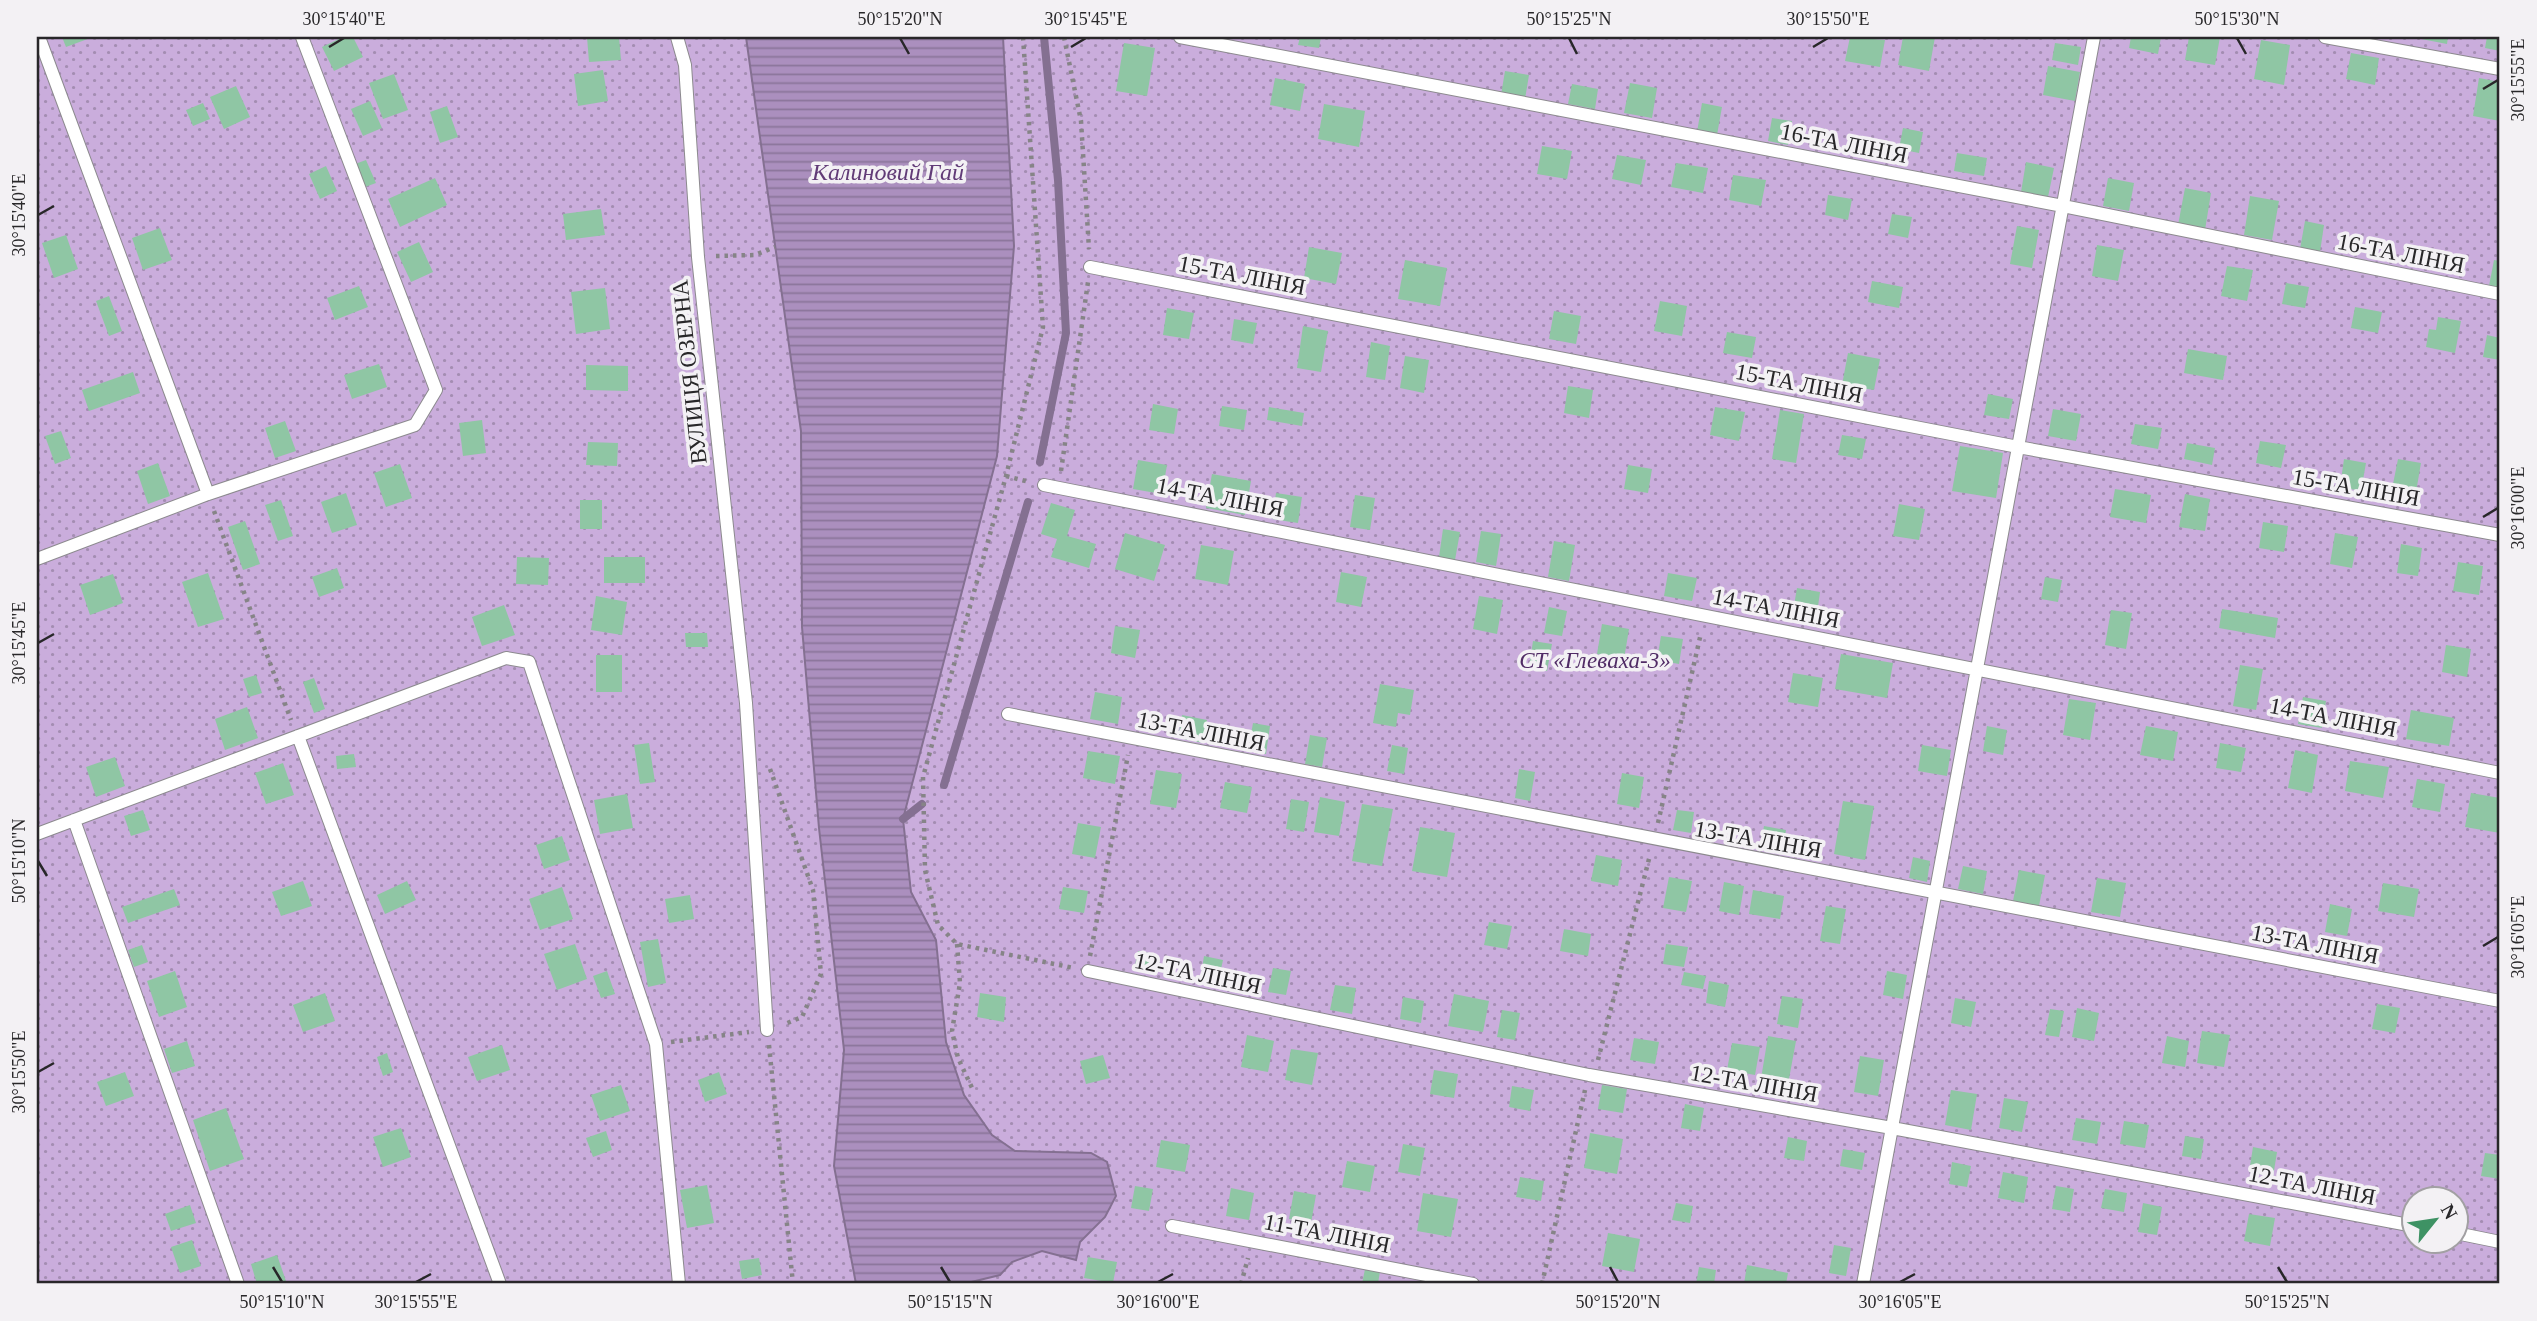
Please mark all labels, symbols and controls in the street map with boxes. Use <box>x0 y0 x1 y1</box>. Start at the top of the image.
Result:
text: 30°15'40"E <box>303 9 385 29</box>
text: 50°15'20"N <box>858 9 942 29</box>
text: 30°15'45"E <box>1045 9 1127 29</box>
text: 50°15'25"N <box>1527 9 1611 29</box>
text: 30°15'50"E <box>1787 9 1869 29</box>
text: 50°15'30"N <box>2195 9 2279 29</box>
text: 30°15'55"E <box>2508 39 2528 121</box>
street label: 16-ТА ЛІНІЯ <box>1778 119 1910 168</box>
water label: Калиновий Гай <box>811 159 964 185</box>
text: 30°15'40"E <box>9 174 29 256</box>
street label: 16-ТА ЛІНІЯ <box>2335 229 2467 278</box>
street label: 15-ТА ЛІНІЯ <box>1176 251 1308 300</box>
street label: ВУЛИЦЯ ОЗЕРНА <box>667 278 712 465</box>
street label: 15-ТА ЛІНІЯ <box>1733 359 1865 408</box>
street label: 15-ТА ЛІНІЯ <box>2290 464 2422 511</box>
text: 30°16'00"E <box>2508 467 2528 549</box>
street label: 14-ТА ЛІНІЯ <box>1154 473 1286 522</box>
street label: 14-ТА ЛІНІЯ <box>1710 584 1842 633</box>
text: 30°15'45"E <box>9 602 29 684</box>
park label: СТ «Глеваха-3» <box>1519 648 1671 673</box>
street label: 14-ТА ЛІНІЯ <box>2267 693 2399 742</box>
street label: 13-ТА ЛІНІЯ <box>1135 707 1267 756</box>
street label: 13-ТА ЛІНІЯ <box>1692 816 1824 863</box>
text: 50°15'10"N <box>9 819 29 903</box>
text: 30°16'05"E <box>2508 896 2528 978</box>
street label: 13-ТА ЛІНІЯ <box>2249 920 2381 969</box>
street label: 12-ТА ЛІНІЯ <box>1132 948 1263 999</box>
text: 30°15'50"E <box>9 1031 29 1113</box>
street label: 12-ТА ЛІНІЯ <box>1688 1060 1820 1107</box>
street label: 12-ТА ЛІНІЯ <box>2246 1161 2378 1210</box>
north arrow <box>2400 1184 2470 1254</box>
text: N <box>2437 1201 2462 1223</box>
street label: 11-ТА ЛІНІЯ <box>1262 1209 1392 1258</box>
text: 50°15'10"N <box>240 1292 324 1312</box>
text: 30°15'55"E <box>375 1292 457 1312</box>
text: 50°15'15"N <box>908 1292 992 1312</box>
text: 30°16'00"E <box>1117 1292 1199 1312</box>
text: 50°15'20"N <box>1576 1292 1660 1312</box>
text: 30°16'05"E <box>1859 1292 1941 1312</box>
text: 50°15'25"N <box>2245 1292 2329 1312</box>

